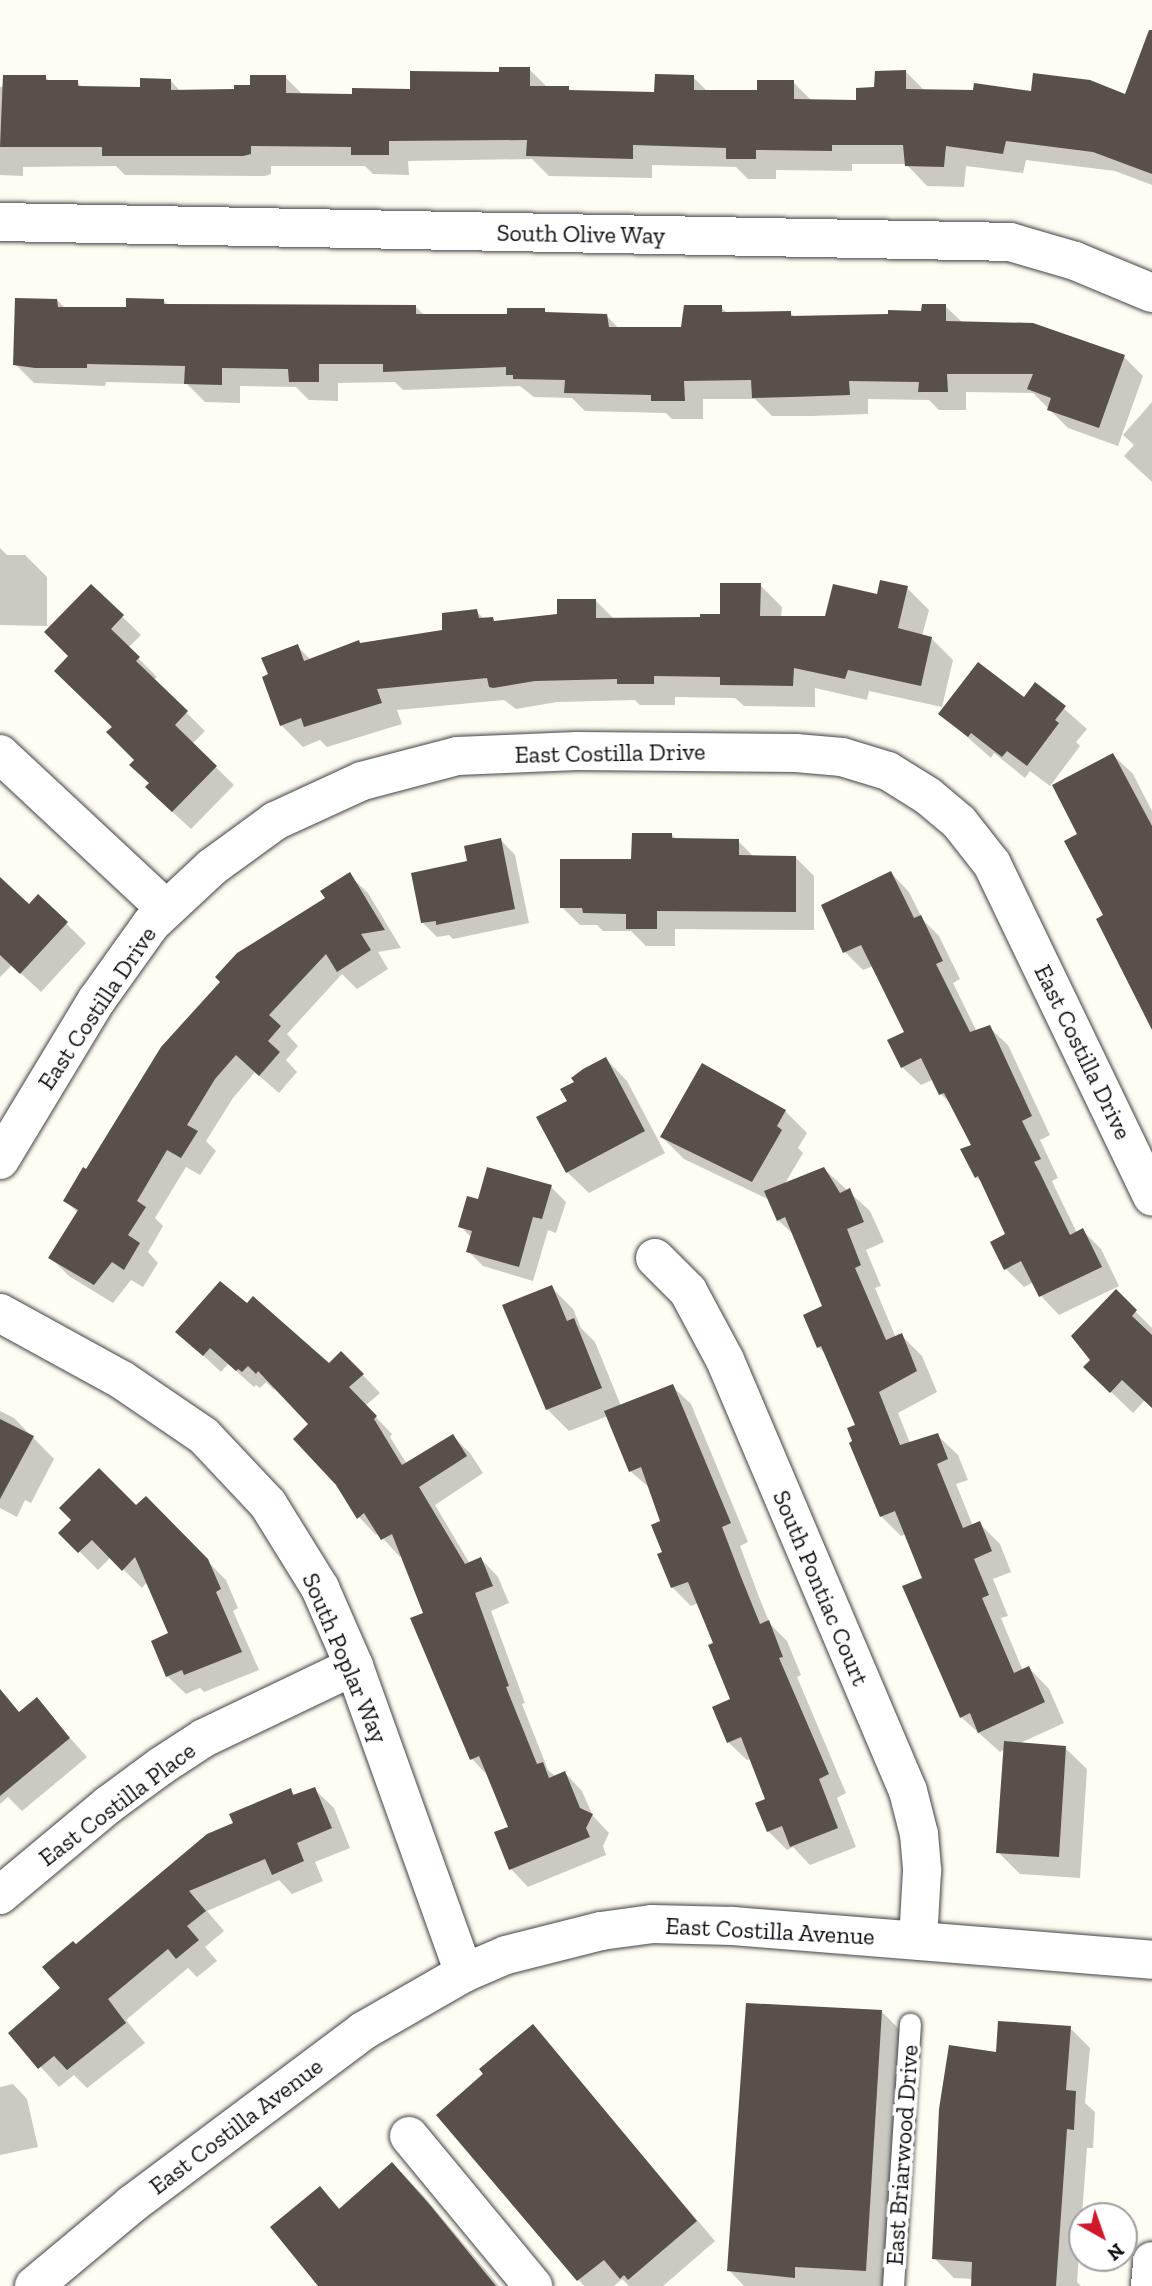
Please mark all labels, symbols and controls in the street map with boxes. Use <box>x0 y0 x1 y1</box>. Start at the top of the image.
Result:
street label: South Olive Way <box>496 218 666 250</box>
street label: East Costilla Drive <box>514 737 706 769</box>
street label: East Costilla Drive <box>32 921 162 1095</box>
street label: East Costilla Drive <box>1028 960 1138 1144</box>
street label: South Pontiac Court <box>767 1486 875 1690</box>
street label: South Poplar Way <box>296 1568 394 1748</box>
street label: East Costilla Place <box>33 1736 201 1872</box>
street label: East Costilla Avenue <box>664 1911 876 1951</box>
street label: East Briarwood Drive <box>880 2044 924 2266</box>
street label: East Costilla Avenue <box>143 2051 329 2201</box>
north arrow <box>1068 2202 1138 2272</box>
text: N <box>1103 2238 1128 2265</box>

